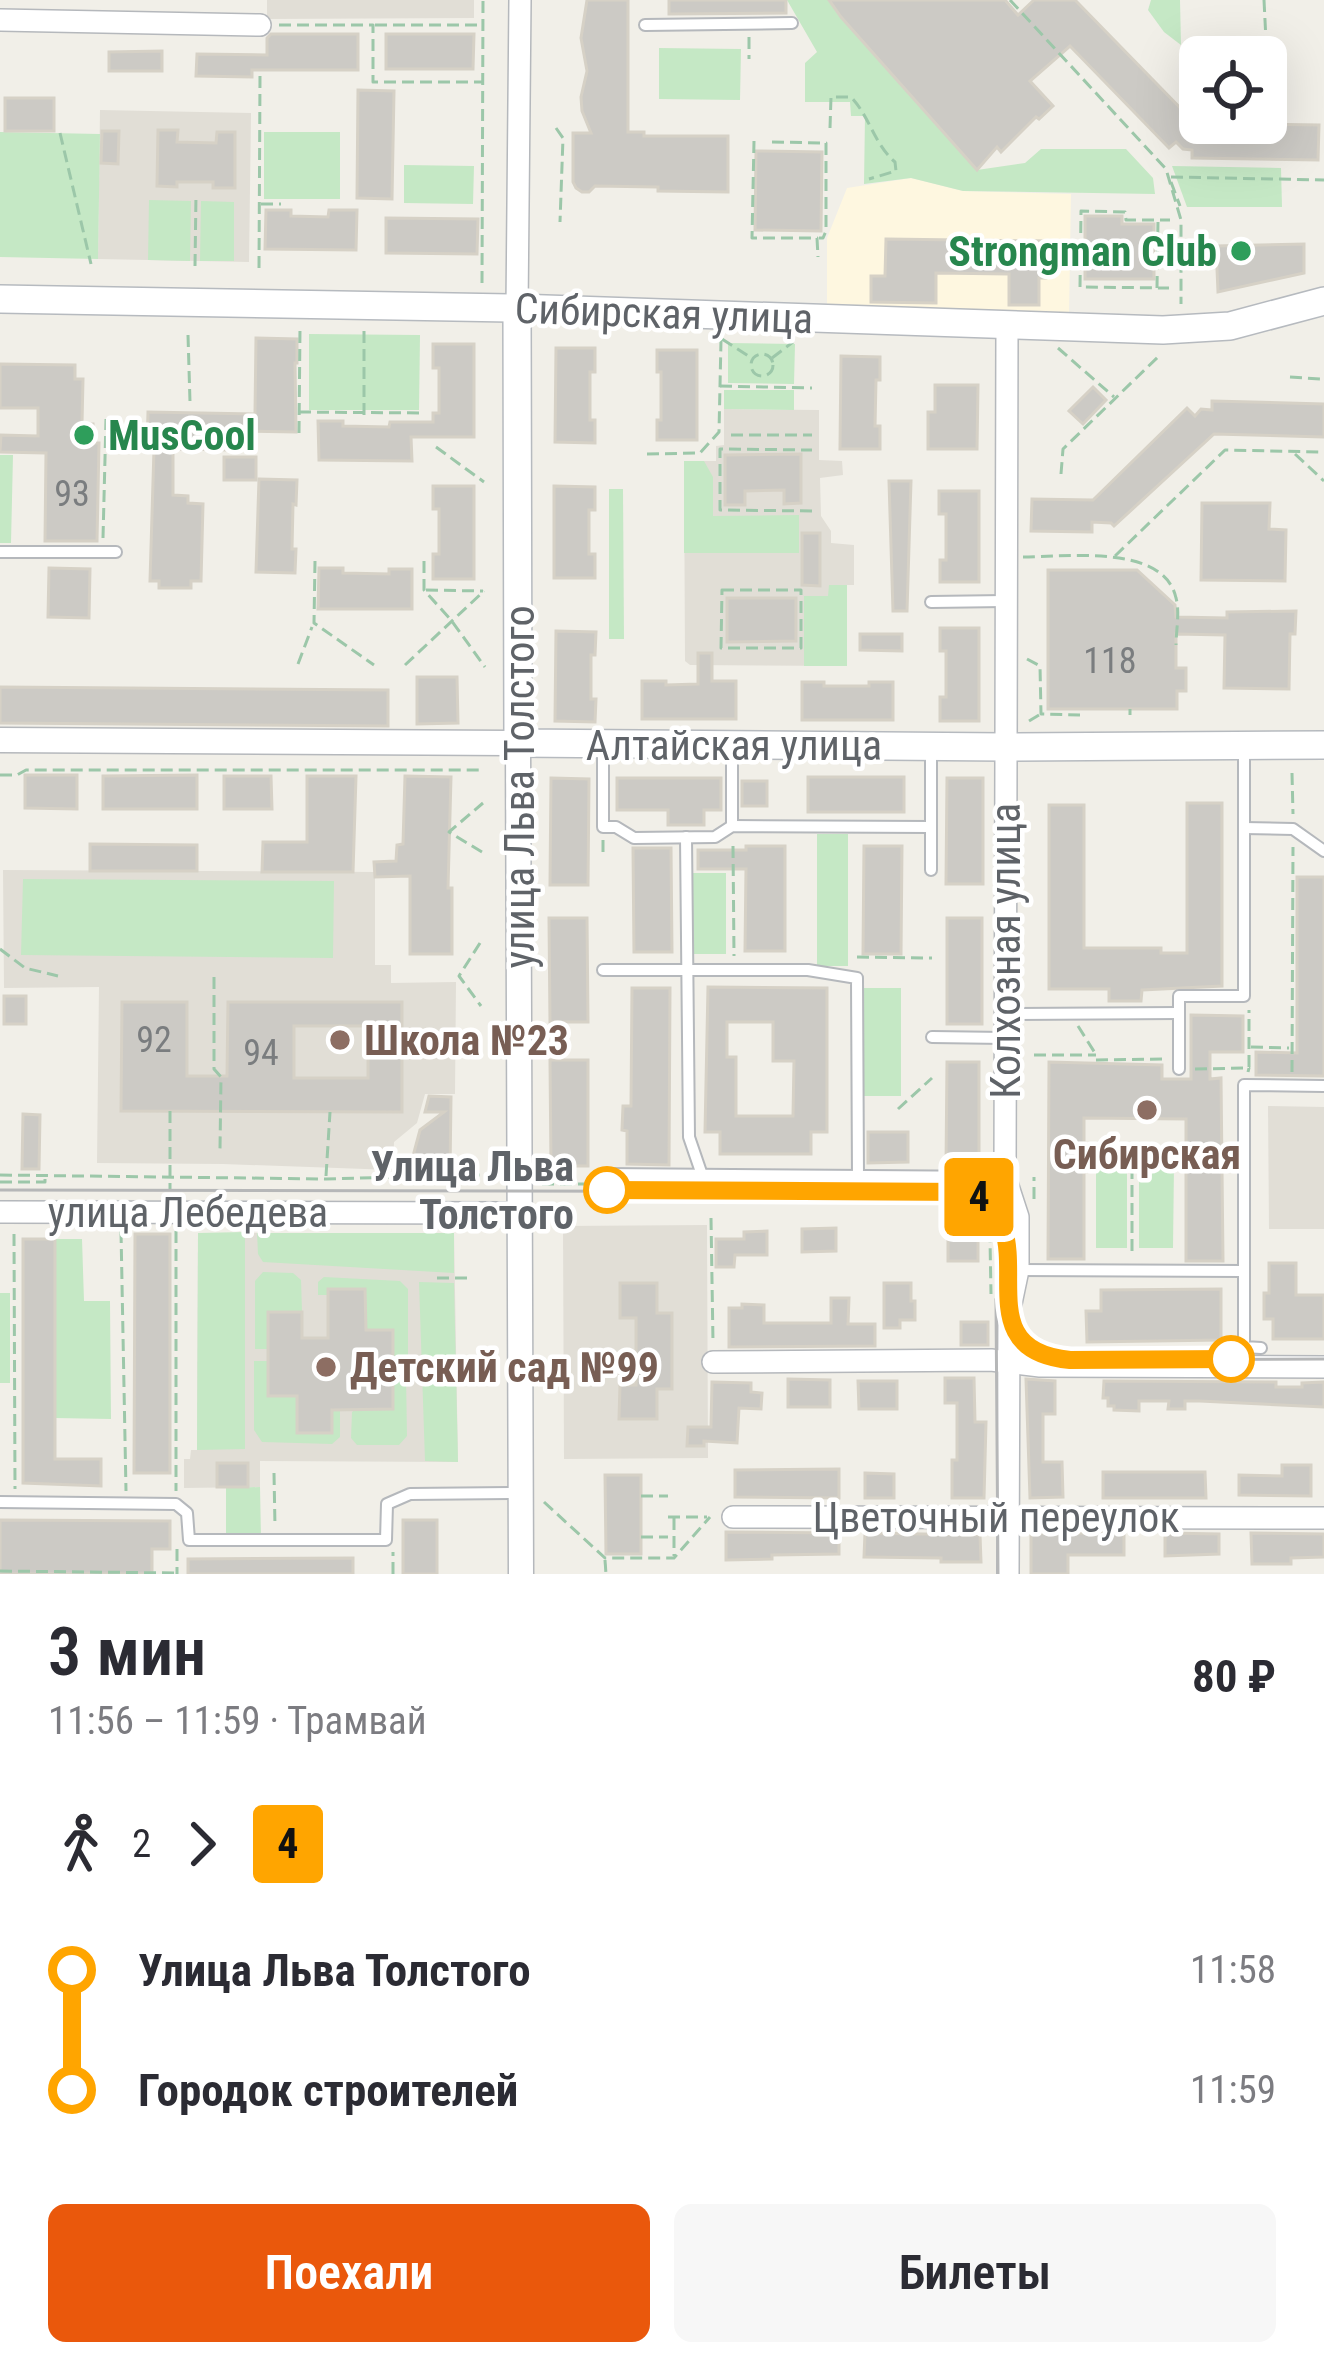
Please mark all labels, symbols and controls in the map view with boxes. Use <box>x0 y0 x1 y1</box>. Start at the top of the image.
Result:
map controls <box>1179 36 1287 144</box>
button: locate <box>1179 36 1287 144</box>
place label: Strongman Club <box>948 227 1217 276</box>
marker: Strongman Club <box>1228 238 1254 264</box>
street label: Сибирская улица <box>514 284 814 343</box>
place label: MusCool <box>108 411 256 460</box>
marker: MusCool <box>71 422 97 448</box>
house number: 93 <box>54 473 90 515</box>
street label: улица Льва Толстого <box>495 605 544 969</box>
house number: 118 <box>1083 640 1137 682</box>
street label: Алтайская улица <box>586 721 882 770</box>
street label: Колхозная улица <box>981 803 1030 1099</box>
place label: Школа №23 <box>364 1016 569 1065</box>
house number: 92 <box>136 1019 172 1061</box>
marker: Школа №23 <box>327 1027 353 1053</box>
house number: 94 <box>243 1032 279 1074</box>
marker: Сибирская <box>1134 1097 1160 1123</box>
place label: Сибирская <box>1053 1130 1241 1179</box>
place label: Улица Льва Толстого <box>371 1142 574 1239</box>
line badge: 4 <box>940 1158 1018 1236</box>
marker: Улица Льва Толстого <box>585 1168 629 1212</box>
text: 4 <box>968 1172 990 1221</box>
street label: улица Лебедева <box>48 1188 328 1237</box>
unlabelled marker <box>1209 1337 1253 1381</box>
place label: Детский сад №99 <box>350 1343 659 1392</box>
marker: Детский сад №99 <box>313 1354 339 1380</box>
street label: Цветочный переулок <box>812 1493 1180 1542</box>
text: 3 мин <box>48 1614 206 1691</box>
text: 80 ₽ <box>1192 1650 1276 1703</box>
text: 11:56 – 11:59 · Трамвай <box>48 1698 427 1744</box>
icon: walk <box>48 1811 114 1877</box>
icon: forward <box>169 1811 235 1877</box>
text: 4 <box>277 1819 299 1868</box>
text: 2 <box>132 1821 151 1867</box>
text: Улица Льва Толстого <box>138 1944 531 1997</box>
text: 11:58 <box>1190 1947 1276 1993</box>
text: Городок строителей <box>138 2064 518 2117</box>
text: 11:59 <box>1190 2067 1276 2113</box>
button: Поехали <box>48 2204 650 2342</box>
button: Билеты <box>674 2204 1276 2342</box>

